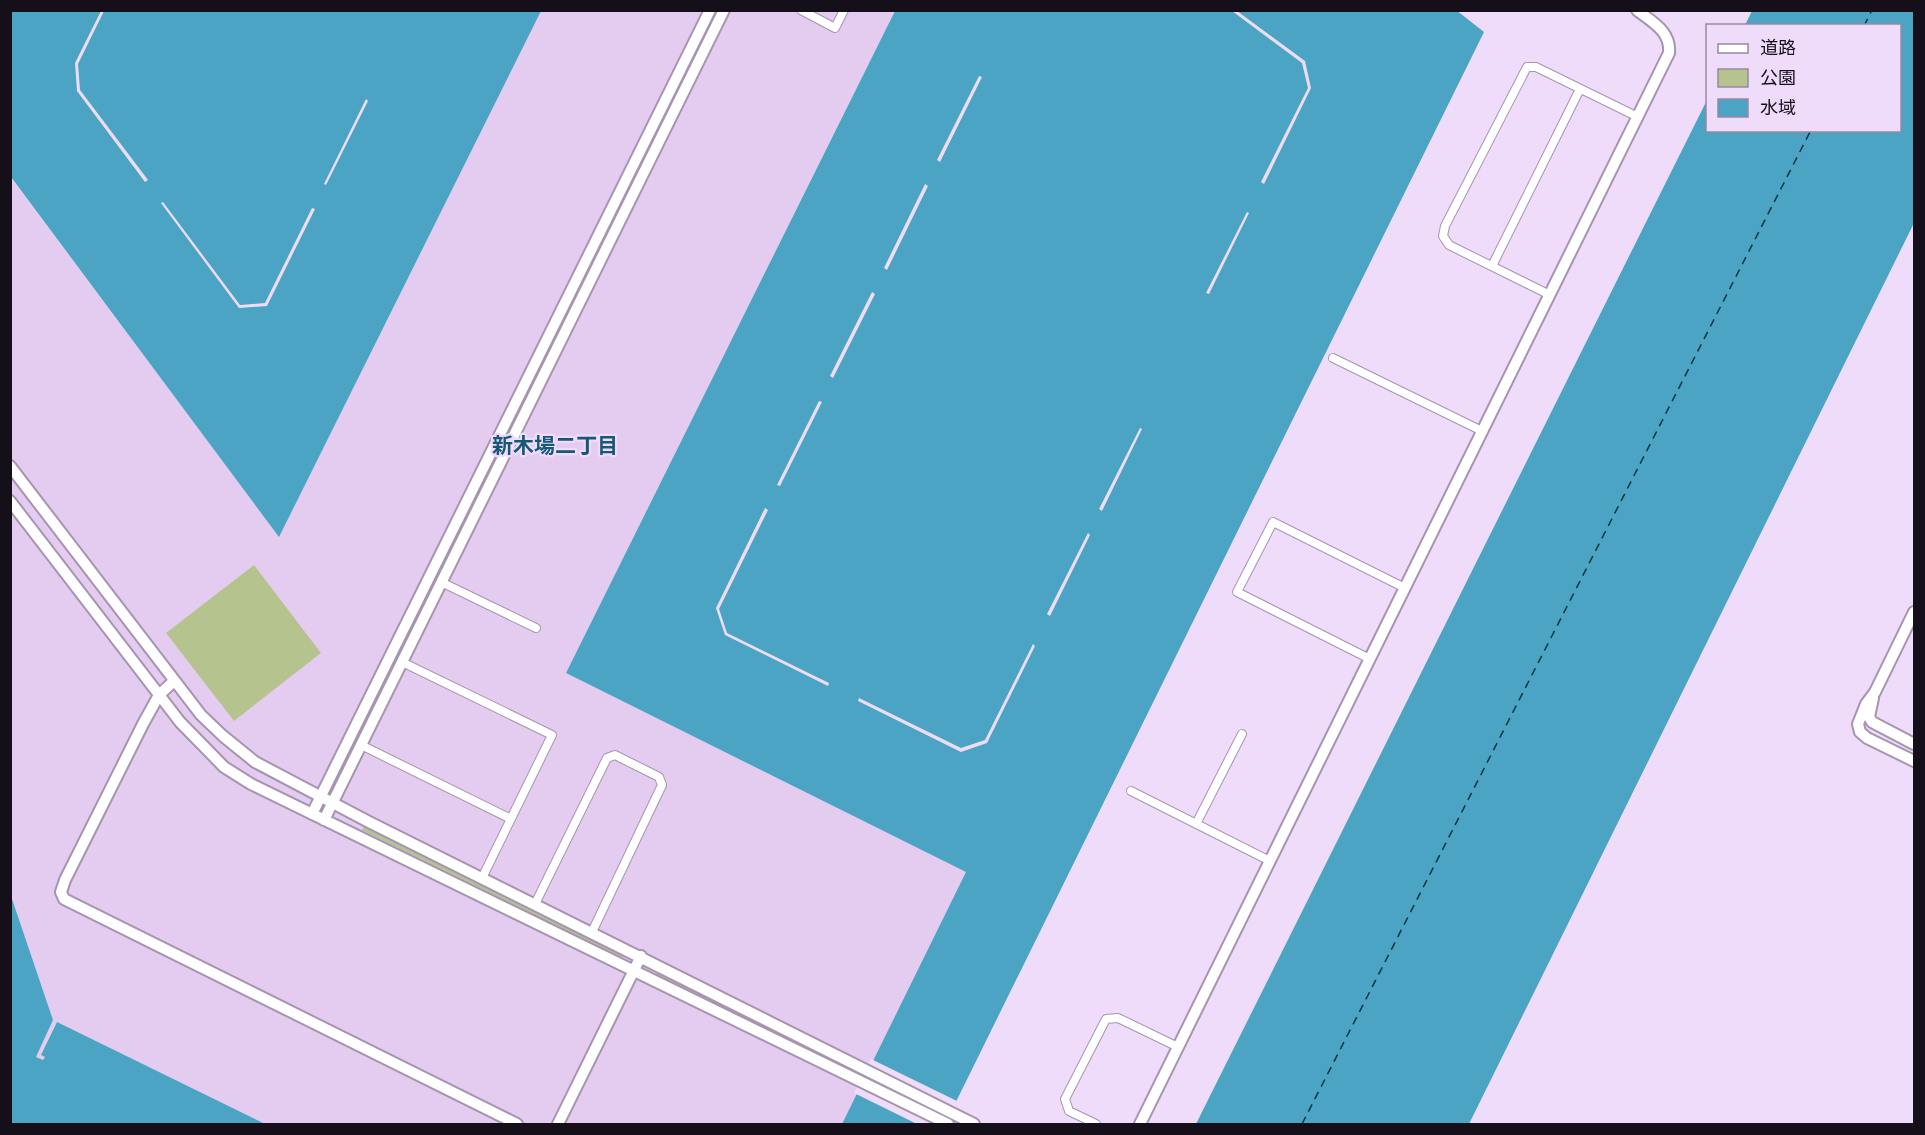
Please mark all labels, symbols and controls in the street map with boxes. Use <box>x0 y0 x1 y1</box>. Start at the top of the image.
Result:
legend <box>1706 24 1901 132</box>
text: 道路 <box>1760 37 1796 59</box>
text: 公園 <box>1760 67 1796 89</box>
text: 水域 <box>1760 97 1796 119</box>
district label: 新木場二丁目 <box>492 433 618 458</box>

